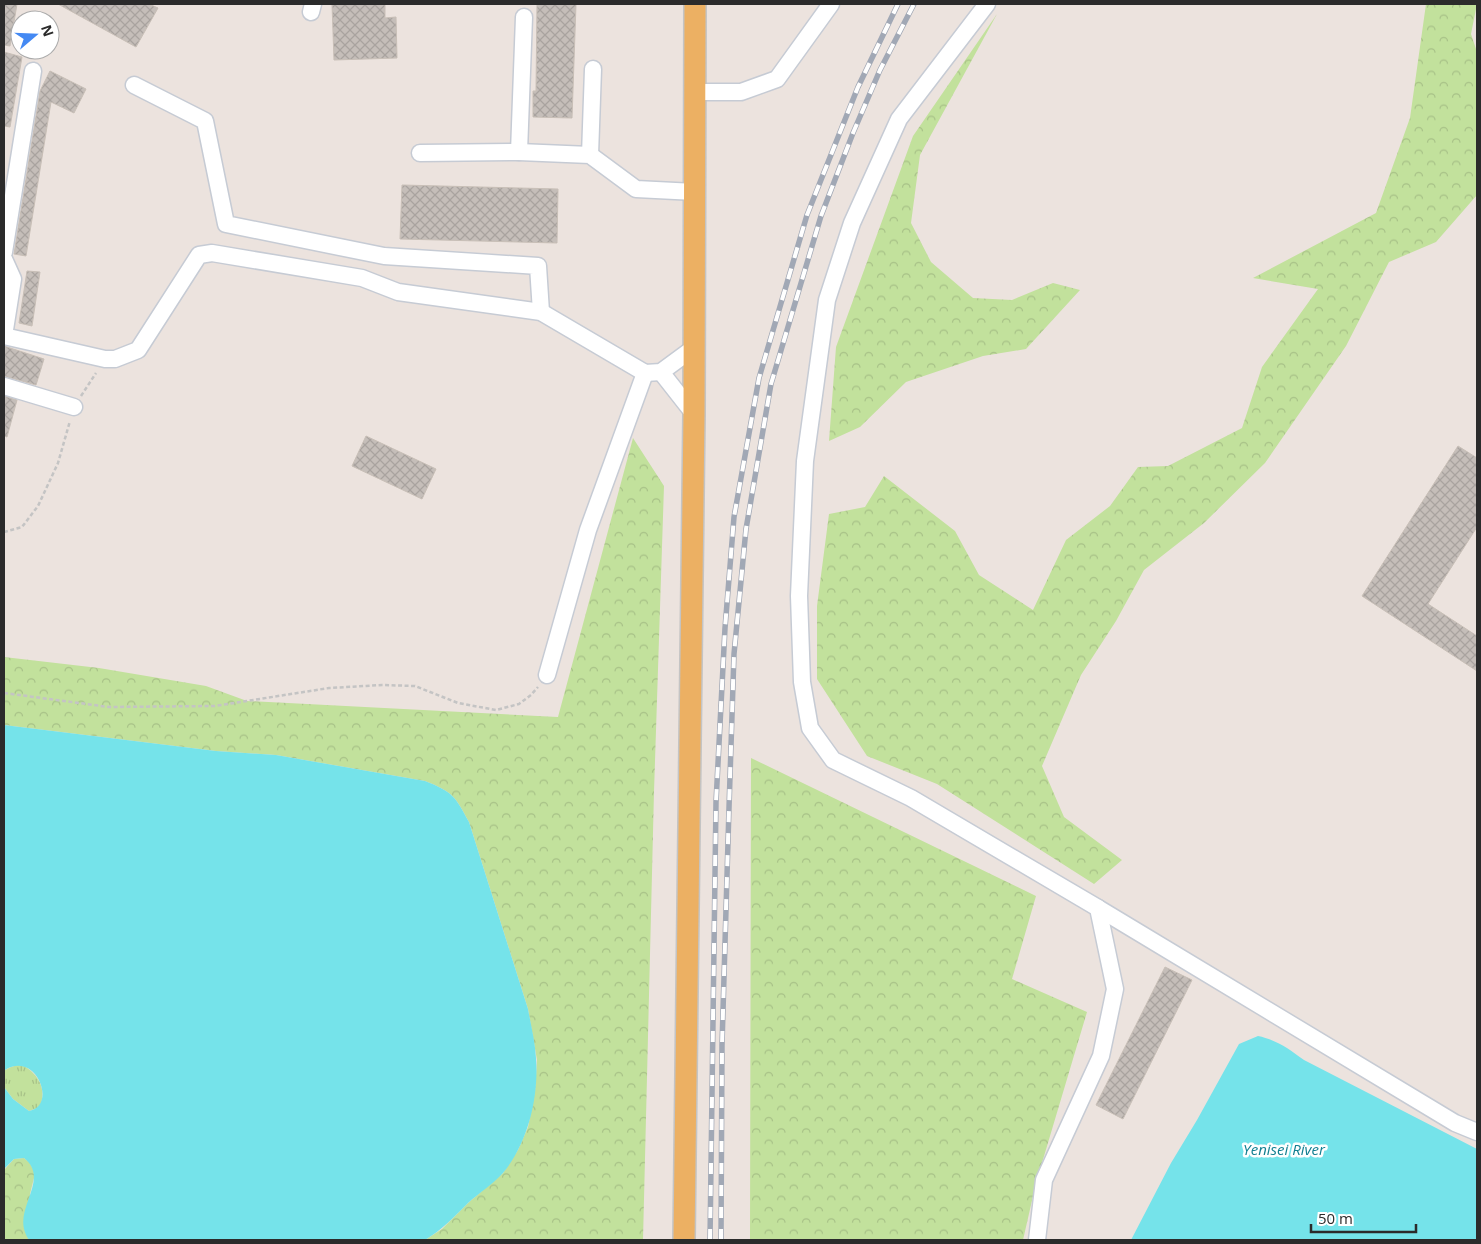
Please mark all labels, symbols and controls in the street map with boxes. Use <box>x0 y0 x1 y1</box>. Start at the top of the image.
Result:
north arrow <box>10 10 60 60</box>
text: N <box>37 22 59 39</box>
water label: Yenisei River <box>1243 1139 1326 1159</box>
scale bar <box>1311 1202 1416 1234</box>
text: 50 m <box>1318 1208 1353 1228</box>

